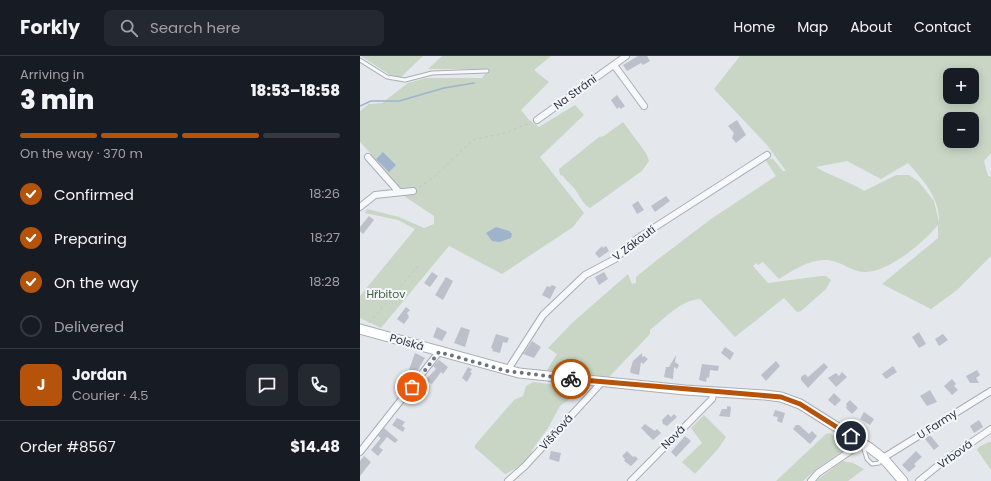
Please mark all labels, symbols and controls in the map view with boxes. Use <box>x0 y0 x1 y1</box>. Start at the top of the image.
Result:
search box <box>104 10 384 46</box>
text: Forkly <box>20 14 80 41</box>
icon: search <box>118 17 140 39</box>
text: Search here <box>150 17 240 38</box>
text: Home <box>733 17 775 37</box>
text: Map <box>797 17 828 37</box>
text: About <box>850 17 892 37</box>
text: Contact <box>914 17 971 37</box>
text: Arriving in <box>20 65 84 84</box>
map controls <box>943 68 979 148</box>
button: + <box>943 68 979 104</box>
street label: Na Stráni <box>550 71 600 113</box>
text: 18:53–18:58 <box>251 80 340 101</box>
text: 3 min <box>20 82 94 118</box>
button: − <box>943 112 979 148</box>
text: On the way · 370 m <box>20 144 143 163</box>
icon: check <box>20 183 42 205</box>
text: Confirmed <box>54 184 134 205</box>
text: 18:26 <box>309 184 340 203</box>
street label: V Zákoutí <box>609 221 659 265</box>
icon: check <box>20 227 42 249</box>
text: Preparing <box>54 228 127 249</box>
text: 18:27 <box>310 228 340 247</box>
icon: check <box>20 271 42 293</box>
text: On the way <box>54 272 139 293</box>
text: 18:28 <box>309 272 340 291</box>
park label: Hřbitov <box>366 286 406 302</box>
text: Delivered <box>54 316 124 337</box>
street label: Polská <box>388 329 426 355</box>
courier <box>551 359 591 399</box>
text: Jordan <box>72 364 127 385</box>
button: chat <box>246 364 288 406</box>
button: phone <box>298 364 340 406</box>
icon: bike <box>560 368 582 390</box>
pin <box>395 370 429 404</box>
text: J <box>37 374 45 395</box>
icon: bag <box>401 376 423 398</box>
text: Courier · 4.5 <box>72 386 148 405</box>
street label: U Farmy <box>914 405 961 443</box>
street label: Višňová <box>535 410 577 454</box>
pin <box>834 419 868 453</box>
street label: Nová <box>657 421 689 453</box>
icon: home <box>840 425 862 447</box>
text: Order #8567 <box>20 436 116 457</box>
text: $14.48 <box>290 436 340 457</box>
street label: Vrbová <box>934 436 976 472</box>

